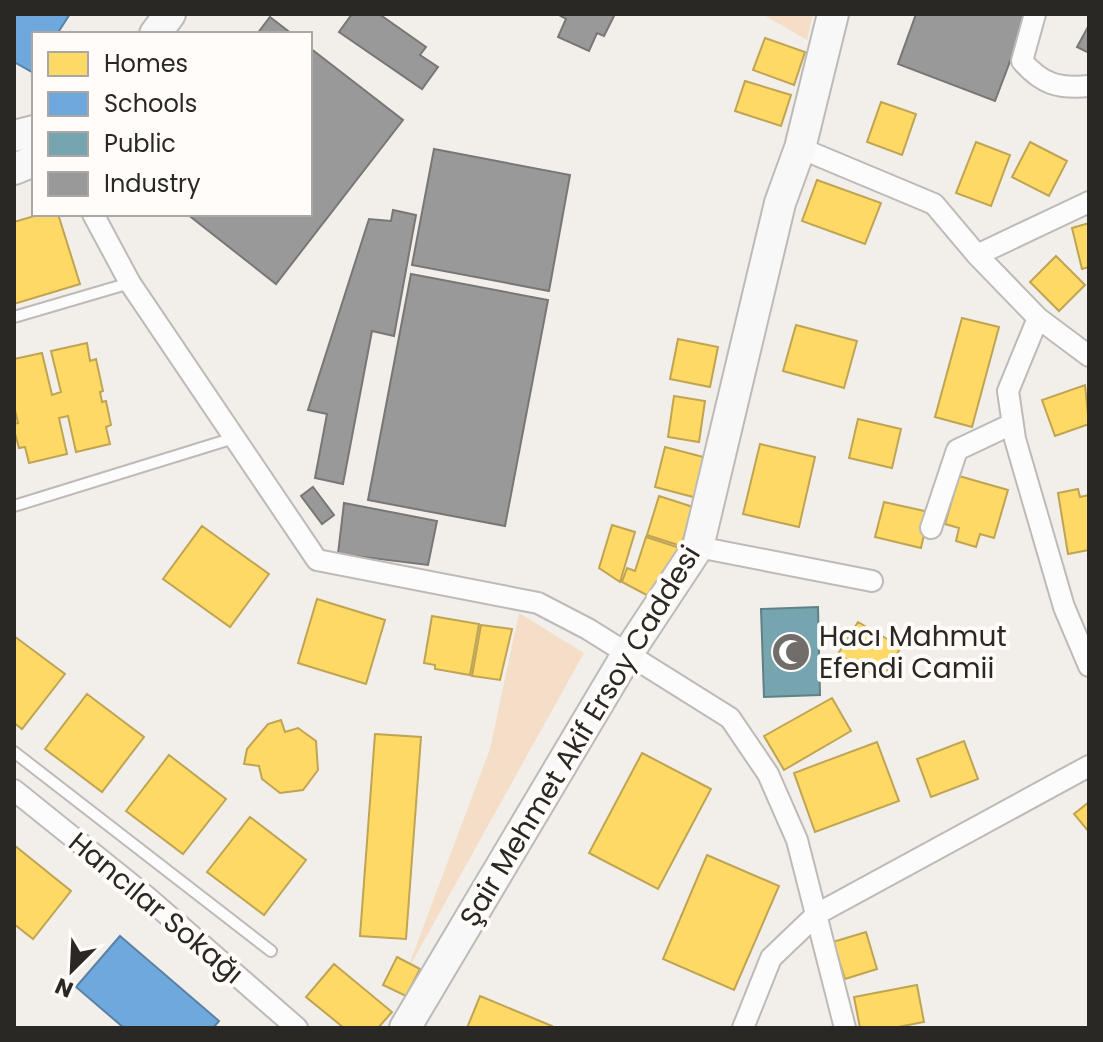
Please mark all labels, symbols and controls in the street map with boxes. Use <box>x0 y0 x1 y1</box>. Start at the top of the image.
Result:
legend <box>32 32 312 216</box>
text: Homes <box>104 47 188 80</box>
text: Schools <box>104 87 197 120</box>
text: Public <box>104 127 176 160</box>
text: Industry <box>104 167 201 200</box>
street label: Şair Mehmet Akif Ersoy Caddesi <box>450 538 710 934</box>
place label: Hacı Mahmut Efendi Camii <box>819 617 1007 688</box>
mosque icon: Hacı Mahmut Efendi Camii <box>770 631 812 673</box>
street label: Hancılar Sokağı <box>60 823 252 993</box>
north arrow <box>32 930 112 1010</box>
text: N <box>50 970 78 1005</box>

